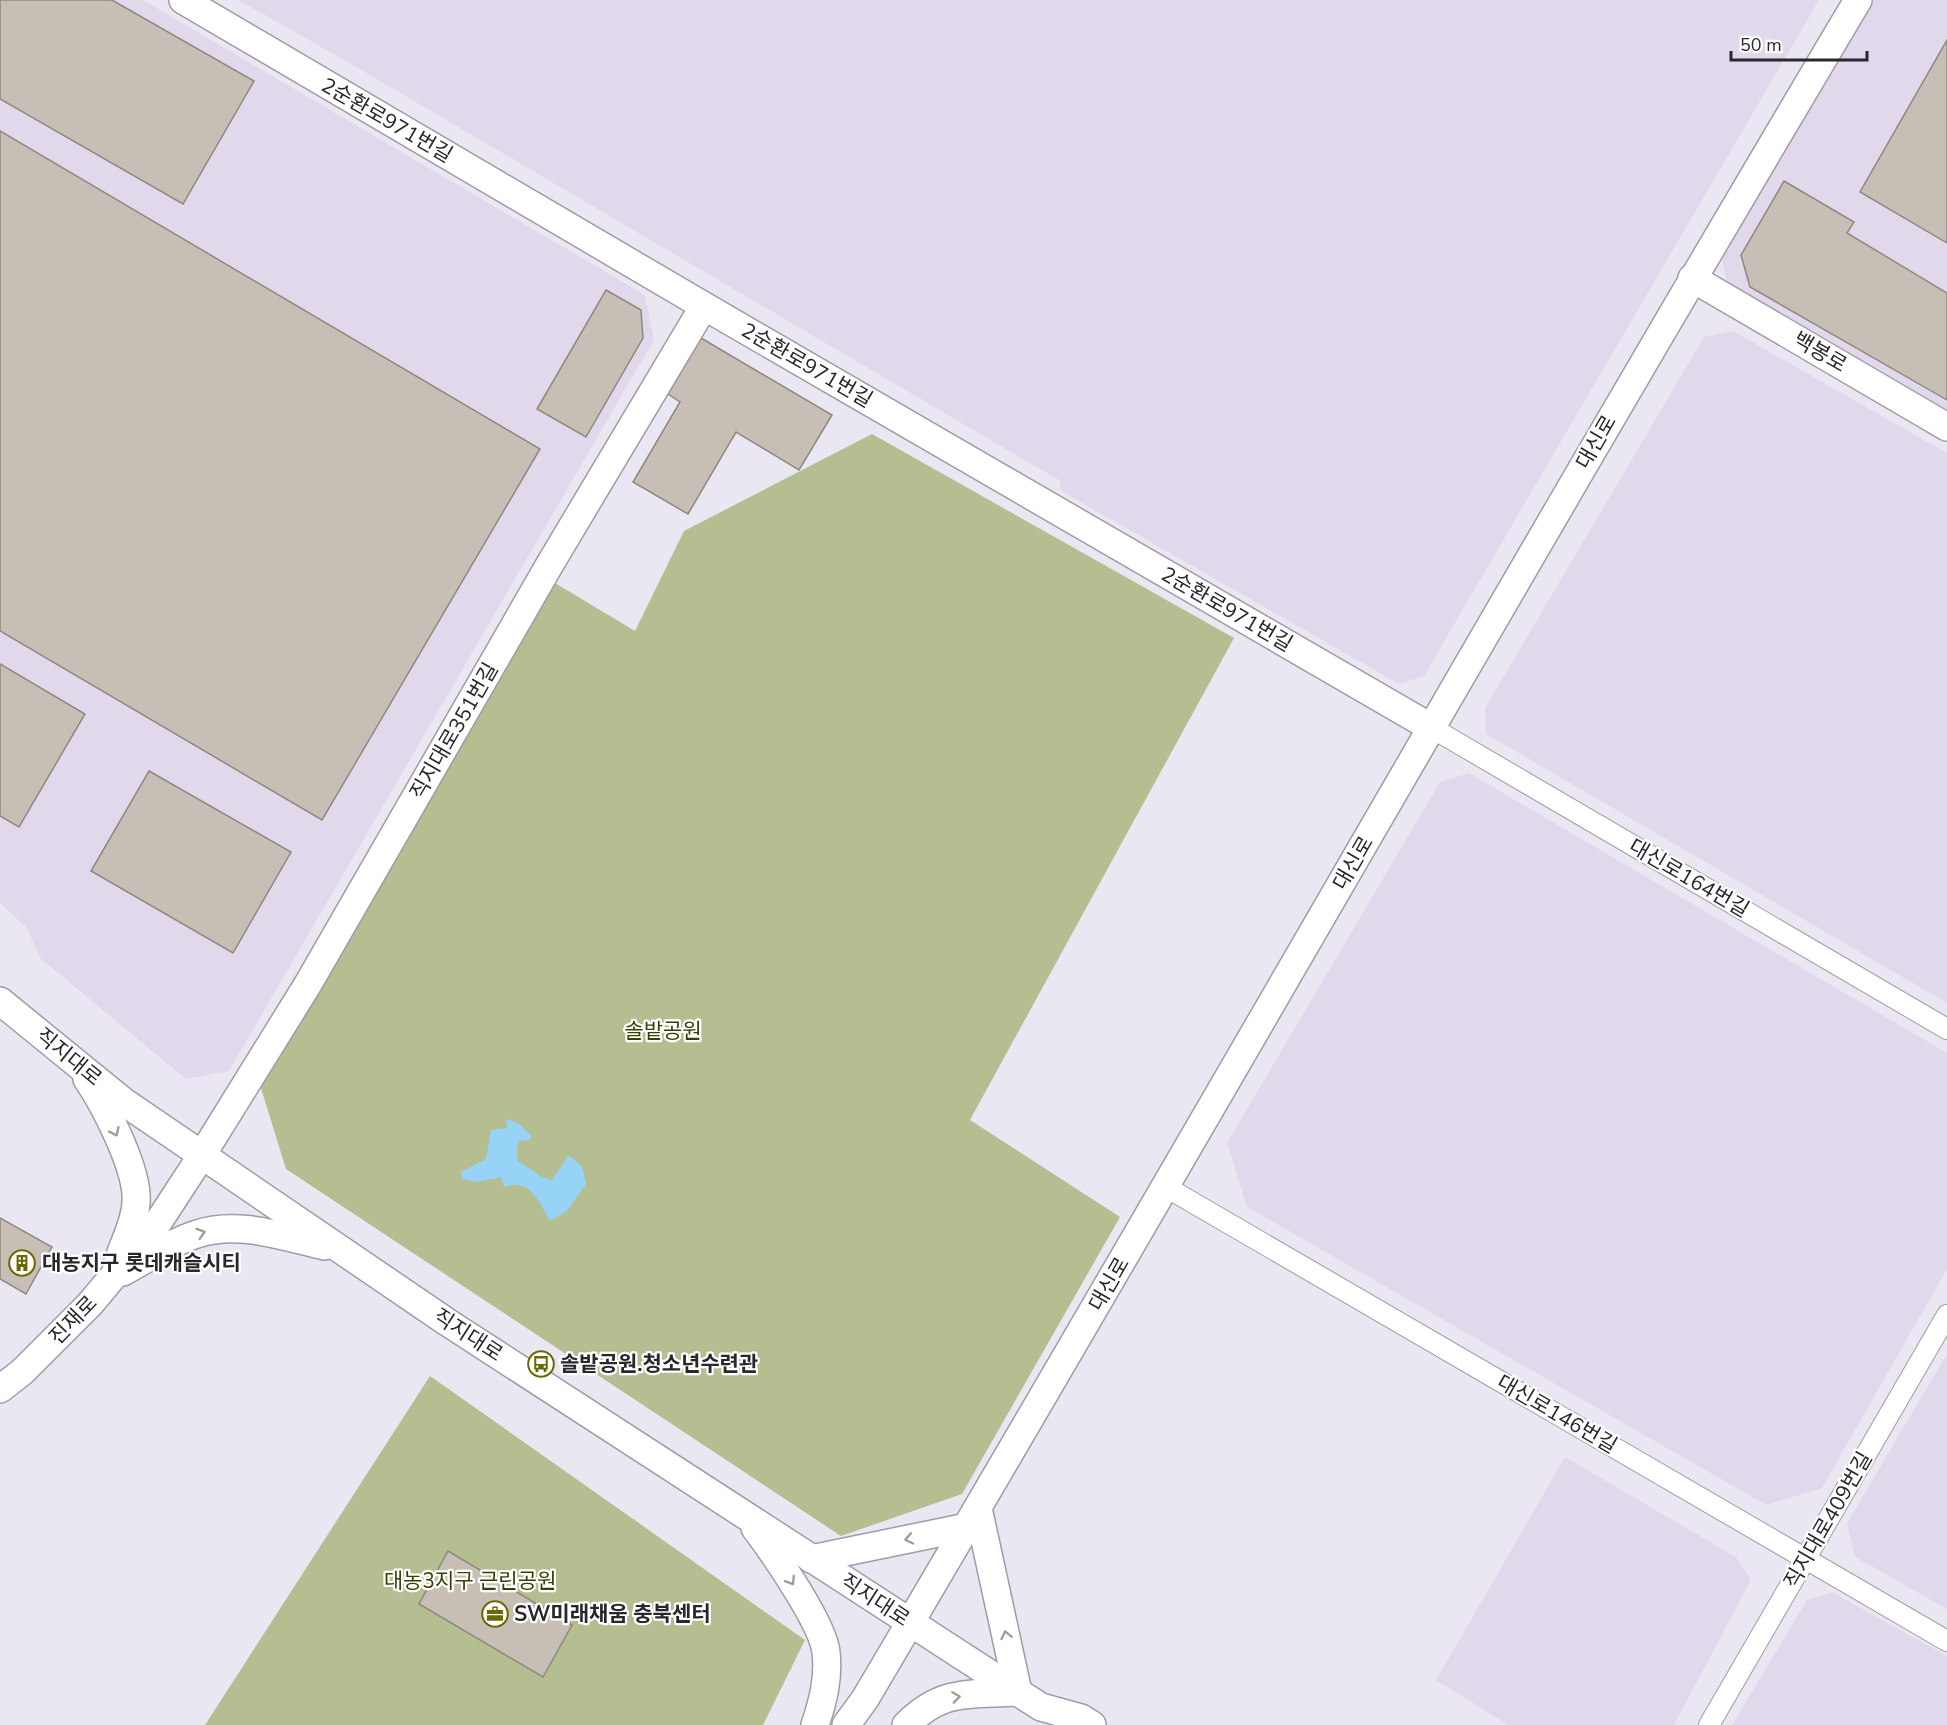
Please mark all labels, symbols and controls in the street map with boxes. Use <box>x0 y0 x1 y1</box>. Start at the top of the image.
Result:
scale bar <box>1731 24 1868 62</box>
text: 50 m <box>1740 33 1782 57</box>
street label: 2순환로971번길 <box>316 71 458 169</box>
street label: 2순환로971번길 <box>736 316 878 414</box>
street label: 백봉로 <box>1788 325 1852 379</box>
street label: 대신로 <box>1569 410 1623 474</box>
street label: 2순환로971번길 <box>1156 560 1298 658</box>
street label: 직지대로351번길 <box>403 657 505 805</box>
street label: 대신로 <box>1326 831 1380 895</box>
street label: 대신로164번길 <box>1624 832 1754 924</box>
park label: 솔밭공원 <box>624 1017 702 1045</box>
street label: 직지대로 <box>30 1022 108 1092</box>
one-way arrow <box>108 1126 120 1137</box>
one-way arrow <box>195 1228 206 1240</box>
building icon: 대농지구 롯데캐슬시티 <box>7 1248 37 1278</box>
place label: 대농지구 롯데캐슬시티 <box>42 1249 241 1277</box>
street label: 대신로 <box>1082 1252 1136 1316</box>
street label: 진재로 <box>43 1289 103 1351</box>
street label: 직지대로 <box>428 1302 508 1368</box>
bus stop icon: 솔밭공원.청소년수련관 <box>526 1349 556 1379</box>
place label: 솔밭공원.청소년수련관 <box>560 1350 758 1378</box>
street label: 대신로146번길 <box>1492 1368 1622 1460</box>
street label: 직지대로409번길 <box>1777 1446 1879 1594</box>
one-way arrow <box>905 1531 915 1544</box>
park label: 대농3지구 근린공원 <box>384 1567 556 1595</box>
street label: 직지대로 <box>835 1567 915 1633</box>
one-way arrow <box>783 1575 795 1585</box>
office icon: SW미래채움 충북센터 <box>480 1599 510 1629</box>
place label: SW미래채움 충북센터 <box>514 1600 711 1628</box>
one-way arrow <box>1000 1630 1013 1640</box>
one-way arrow <box>951 1691 960 1703</box>

